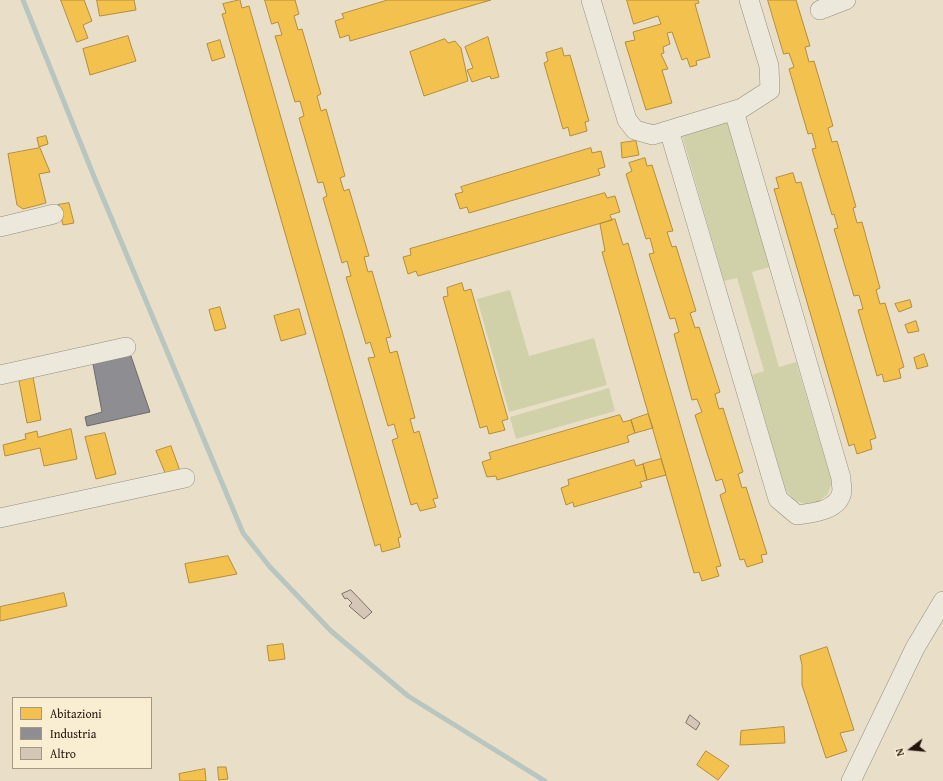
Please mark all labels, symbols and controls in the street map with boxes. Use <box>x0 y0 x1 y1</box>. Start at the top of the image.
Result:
legend <box>12 697 152 769</box>
text: Abitazioni <box>50 705 102 722</box>
text: Industria <box>50 725 96 742</box>
north arrow <box>891 729 931 769</box>
text: Altro <box>50 745 76 762</box>
text: N <box>891 747 908 758</box>

